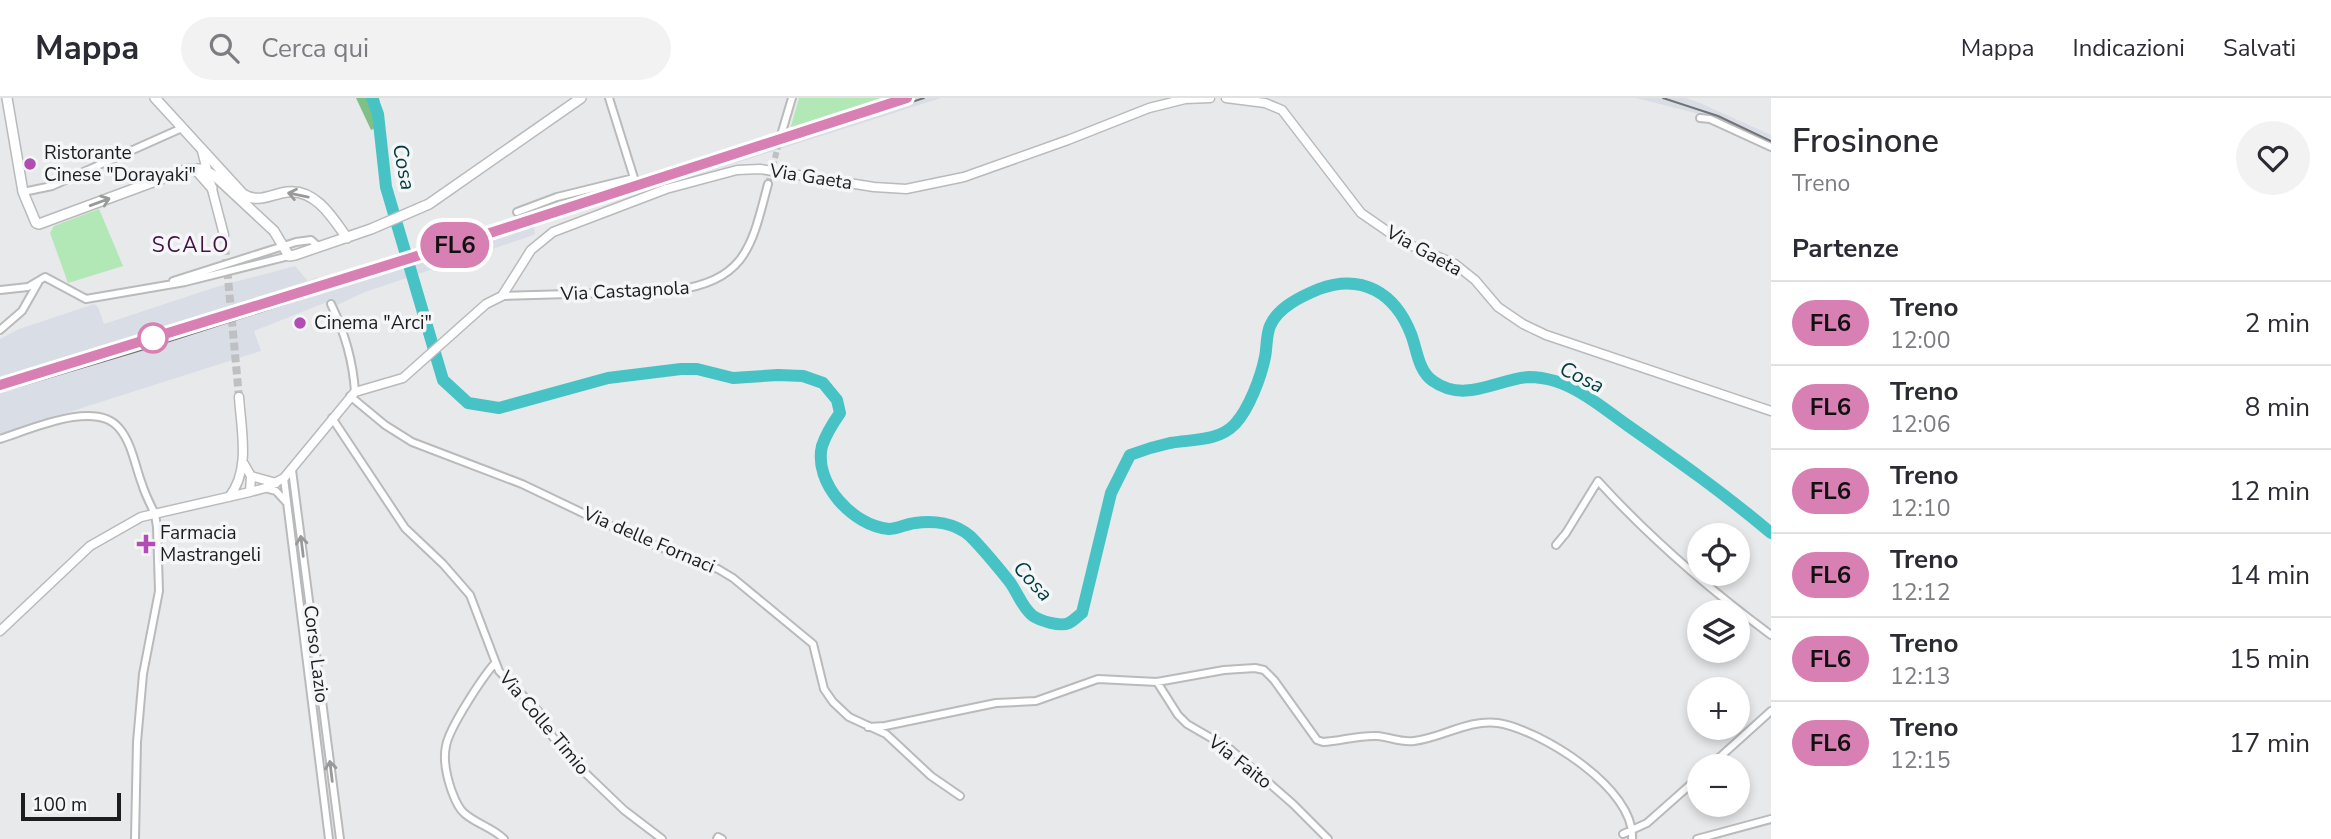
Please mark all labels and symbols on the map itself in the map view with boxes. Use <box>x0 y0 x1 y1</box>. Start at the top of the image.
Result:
place label: Ristorante Cinese "Dorayaki" <box>44 140 196 188</box>
water label: Cosa <box>386 142 422 192</box>
marker: Ristorante Cinese "Dorayaki" <box>22 156 38 172</box>
street label: Via Gaeta <box>767 158 854 196</box>
one-way arrow <box>287 187 310 201</box>
one-way arrow <box>89 194 111 207</box>
street label: Via Gaeta <box>1380 219 1467 283</box>
line badge: FL6 <box>415 222 495 268</box>
district label: SCALO <box>152 231 230 259</box>
street label: Via Castagnola <box>559 275 690 307</box>
place label: Cinema "Arci" <box>314 310 432 336</box>
marker: Cinema "Arci" <box>292 315 308 331</box>
unlabelled marker <box>138 323 168 353</box>
water label: Cosa <box>1555 354 1609 400</box>
street label: Via delle Fornaci <box>578 500 719 580</box>
place label: Farmacia Mastrangeli <box>160 520 261 568</box>
one-way arrow <box>295 535 308 558</box>
marker: Farmacia Mastrangeli <box>138 536 154 552</box>
water label: Cosa <box>1007 555 1059 607</box>
street label: Corso Lazio <box>297 604 335 704</box>
street label: Via Colle Timio <box>492 665 595 781</box>
street label: Via Faito <box>1202 728 1277 795</box>
one-way arrow <box>324 760 337 783</box>
scale bar <box>21 790 121 822</box>

